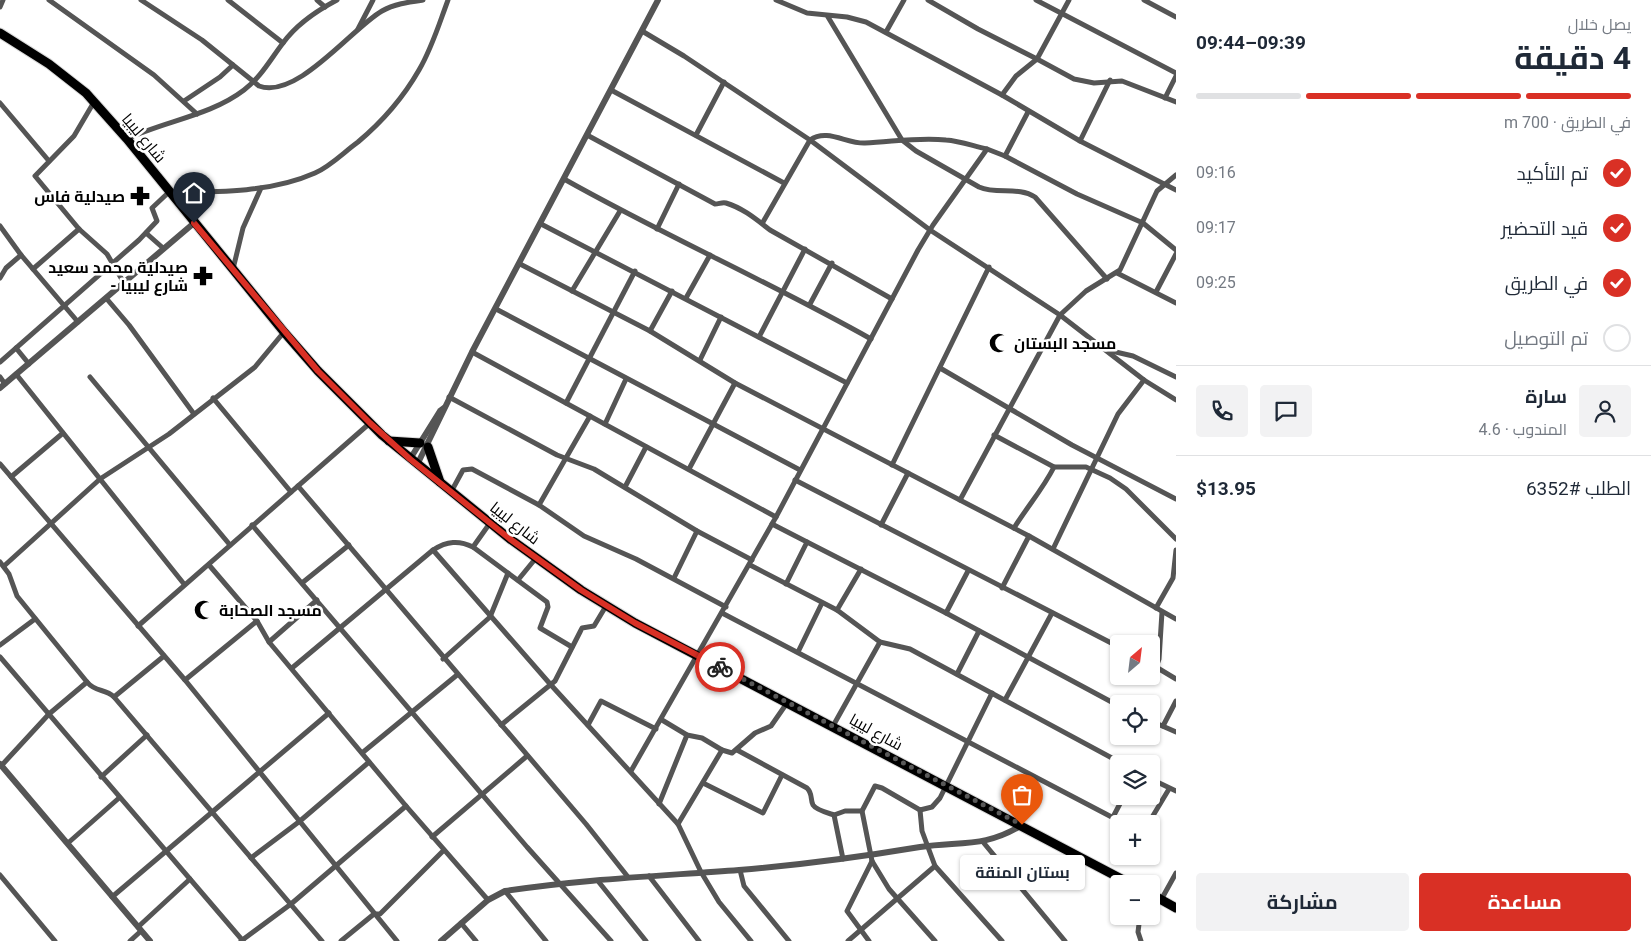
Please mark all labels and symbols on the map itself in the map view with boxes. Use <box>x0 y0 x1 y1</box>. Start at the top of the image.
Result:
street label: شارع ليبيا <box>116 110 170 168</box>
pin <box>173 172 215 223</box>
pharmacy icon: صيدلية فاس <box>129 185 151 207</box>
place label: صيدلية فاس <box>34 187 125 206</box>
place label: صيدلية محمد سعيد - شارع ليبيا <box>48 258 188 296</box>
pharmacy icon: صيدلية محمد سعيد - شارع ليبيا <box>192 265 214 287</box>
mosque icon: مسجد البستان <box>988 332 1010 354</box>
place label: مسجد البستان <box>1014 334 1116 353</box>
street label: شارع ليبيا <box>485 498 544 550</box>
mosque icon: مسجد الصحابة <box>193 599 215 621</box>
place label: مسجد الصحابة <box>219 601 322 620</box>
north arrow <box>1110 635 1160 685</box>
courier <box>695 642 745 692</box>
street label: شارع ليبيا <box>845 710 906 756</box>
pin <box>1001 774 1043 825</box>
callout: بستان المنقة <box>960 855 1084 890</box>

